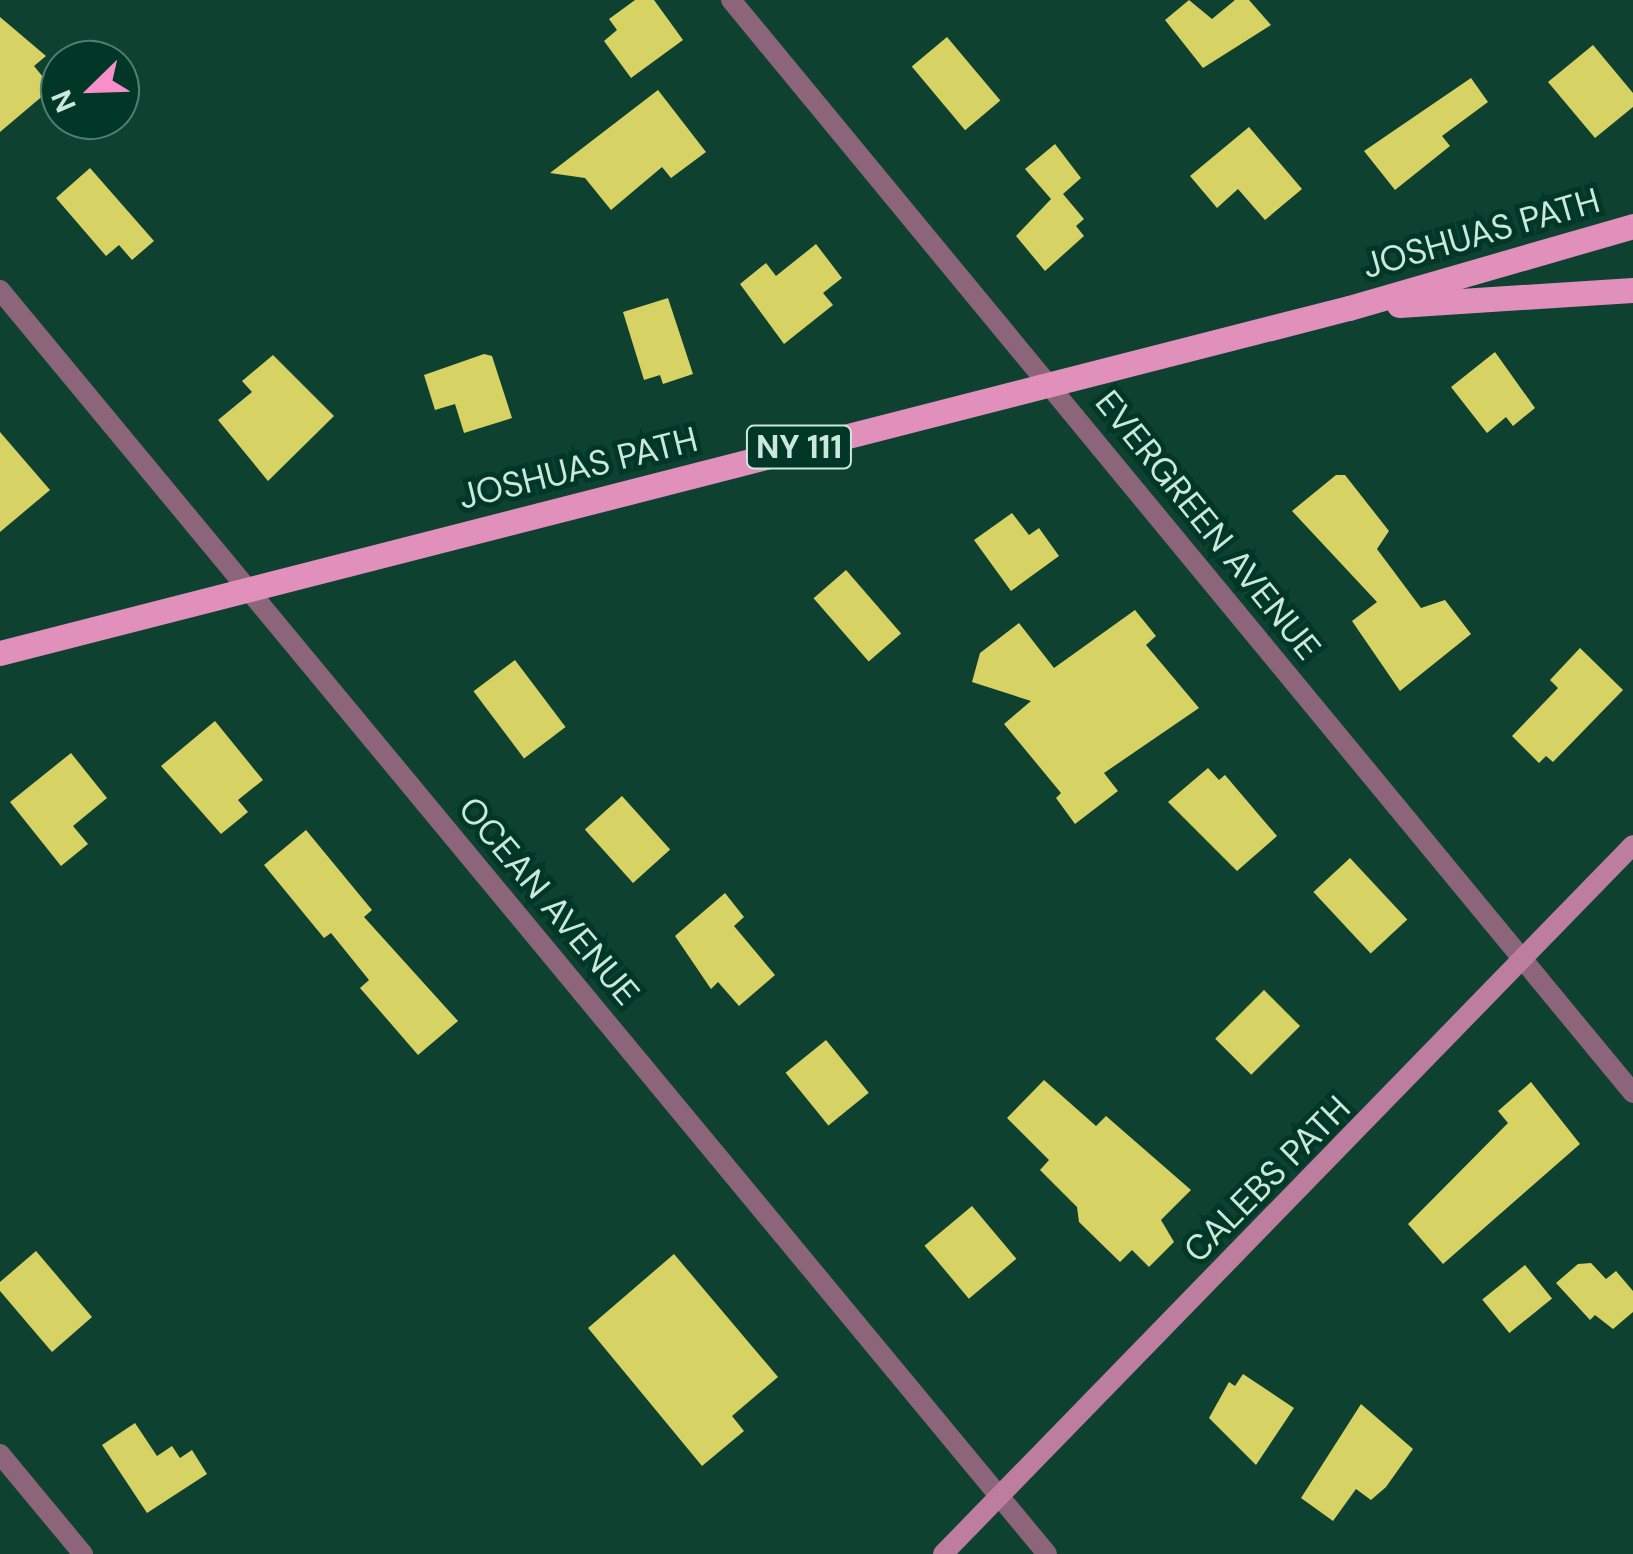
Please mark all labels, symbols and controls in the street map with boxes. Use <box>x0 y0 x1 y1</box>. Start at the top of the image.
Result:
north arrow <box>40 40 140 140</box>
text: N <box>43 85 85 118</box>
street label: JOSHUAS PATH <box>1358 179 1604 287</box>
street label: EVERGREEN AVENUE <box>1087 382 1329 668</box>
street label: JOSHUAS PATH <box>454 418 702 518</box>
road number: NY 111 <box>744 420 854 474</box>
street label: OCEAN AVENUE <box>450 788 648 1014</box>
street label: CALEBS PATH <box>1175 1087 1359 1271</box>

